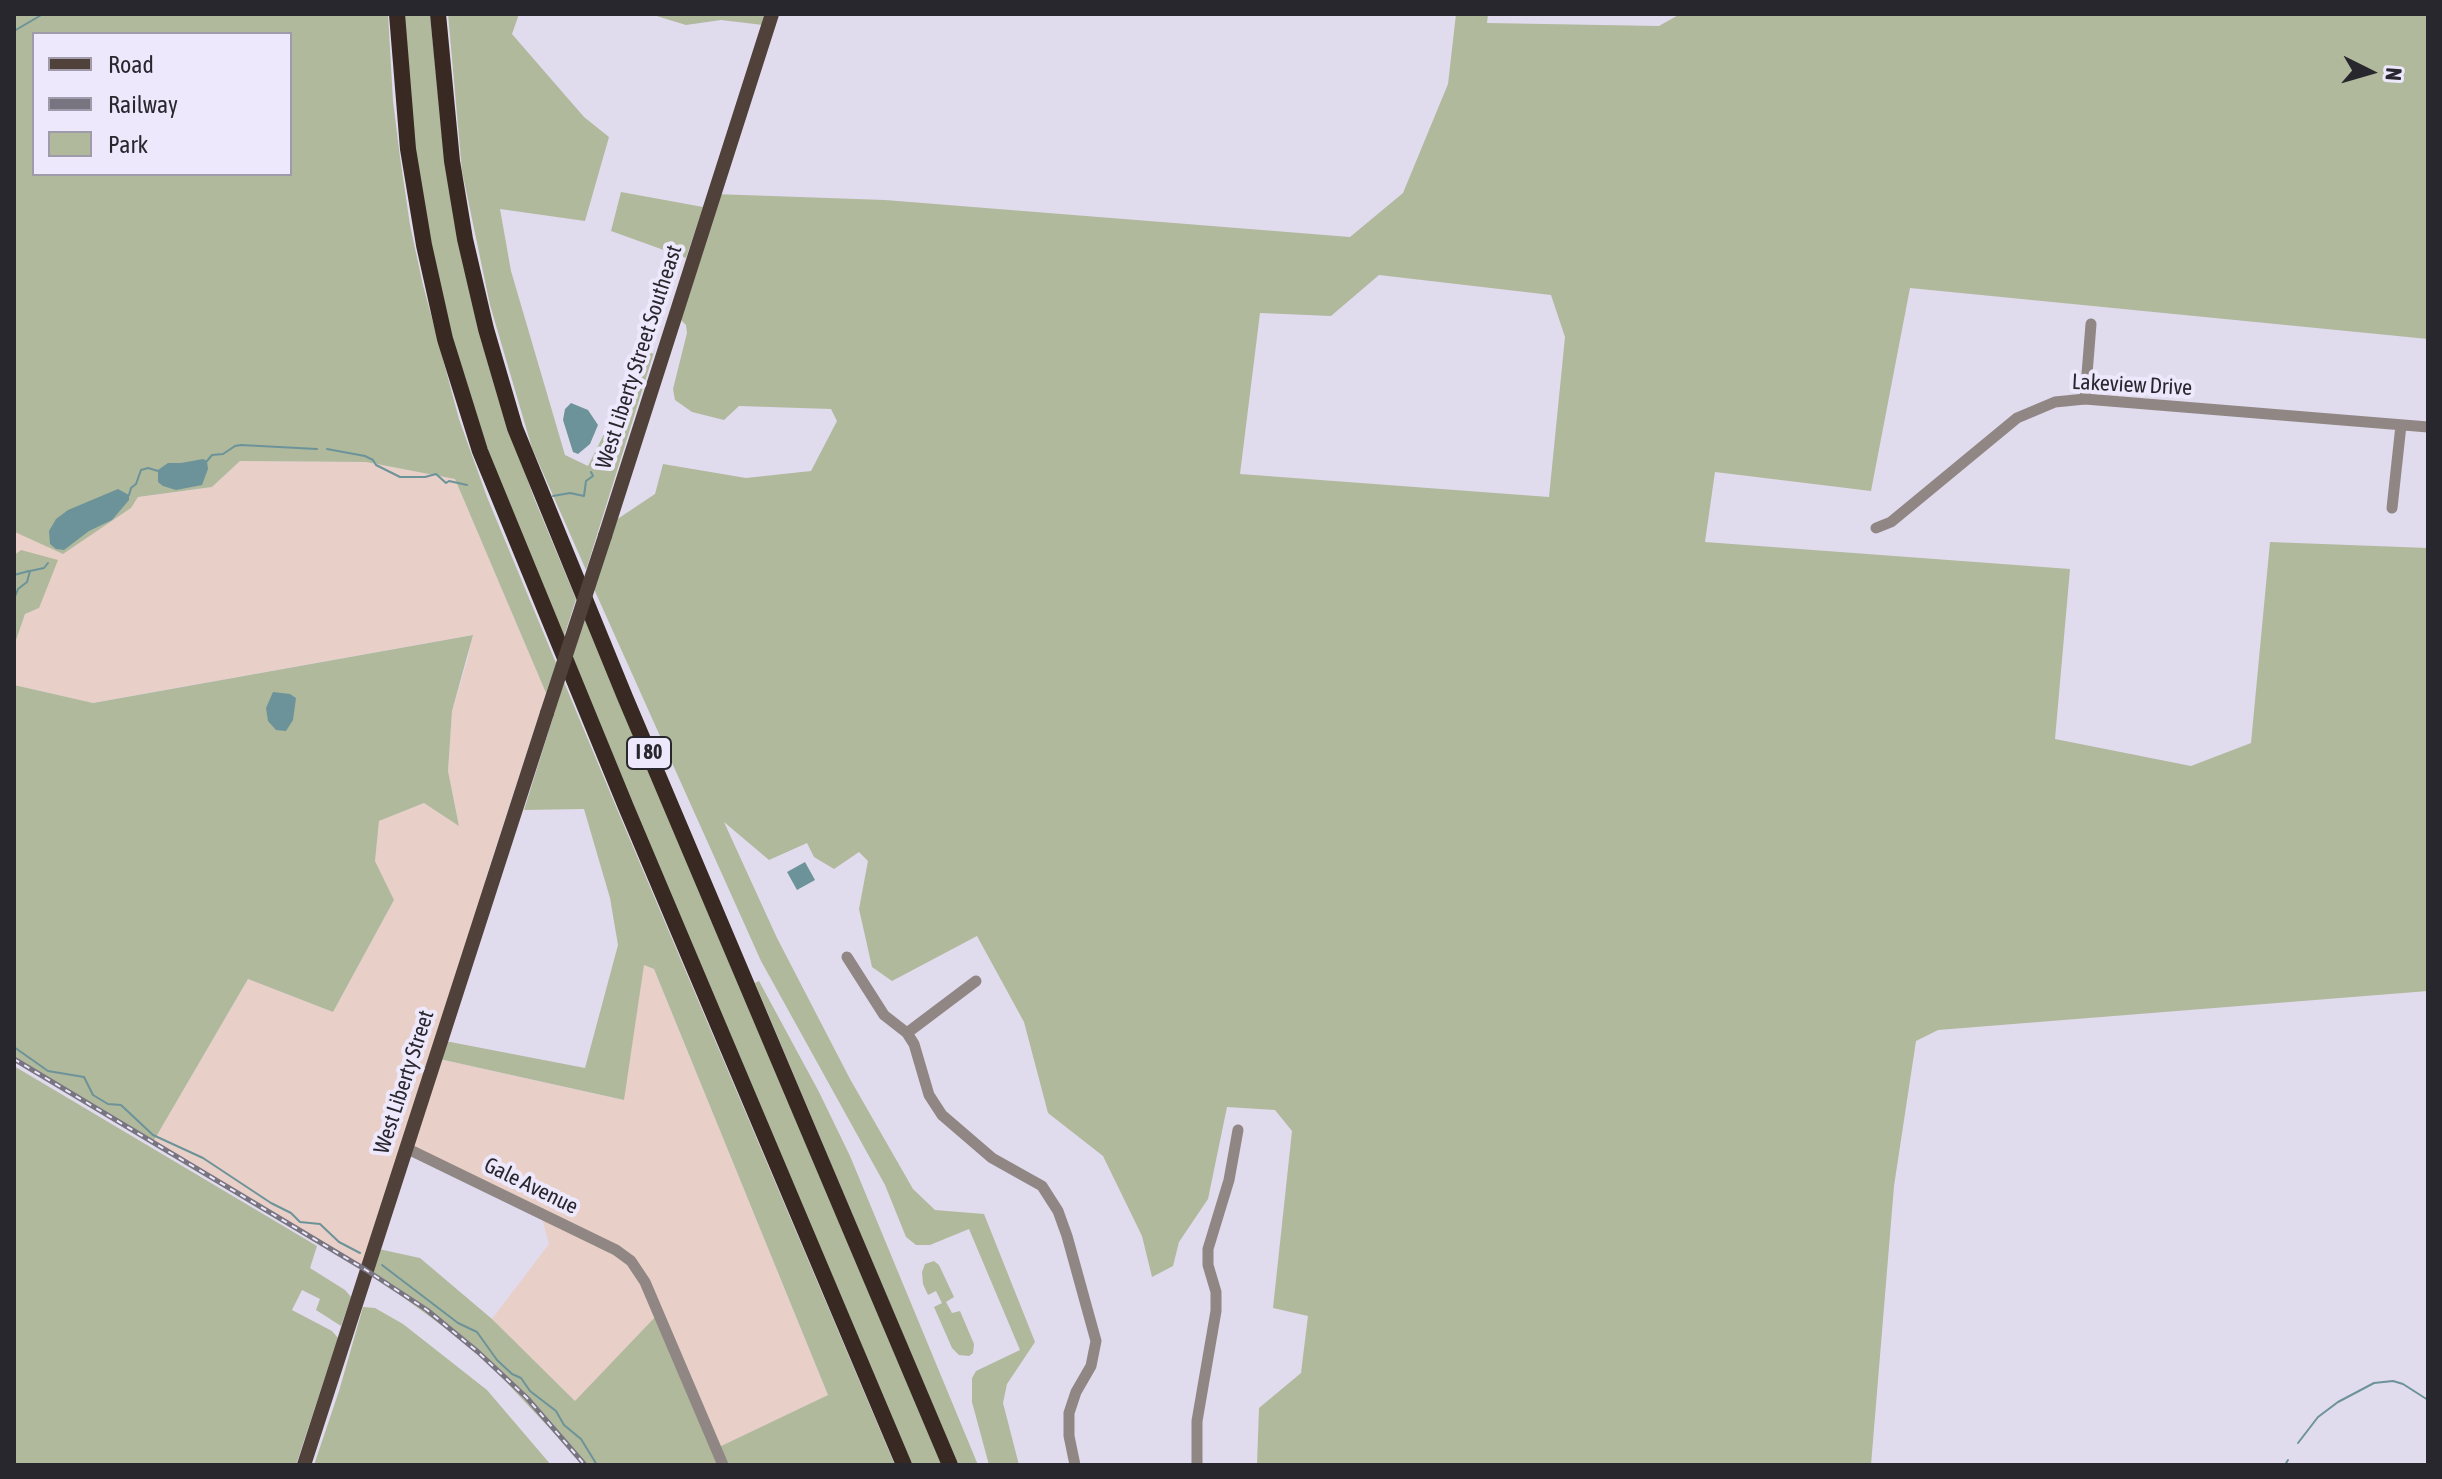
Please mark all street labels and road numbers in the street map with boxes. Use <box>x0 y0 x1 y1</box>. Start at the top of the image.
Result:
street label: West Liberty Street Southeast <box>590 242 688 472</box>
street label: Lakeview Drive <box>2071 369 2193 401</box>
road number: I 80 <box>627 737 671 769</box>
street label: West Liberty Street <box>368 1007 440 1157</box>
street label: Gale Avenue <box>480 1152 582 1220</box>

